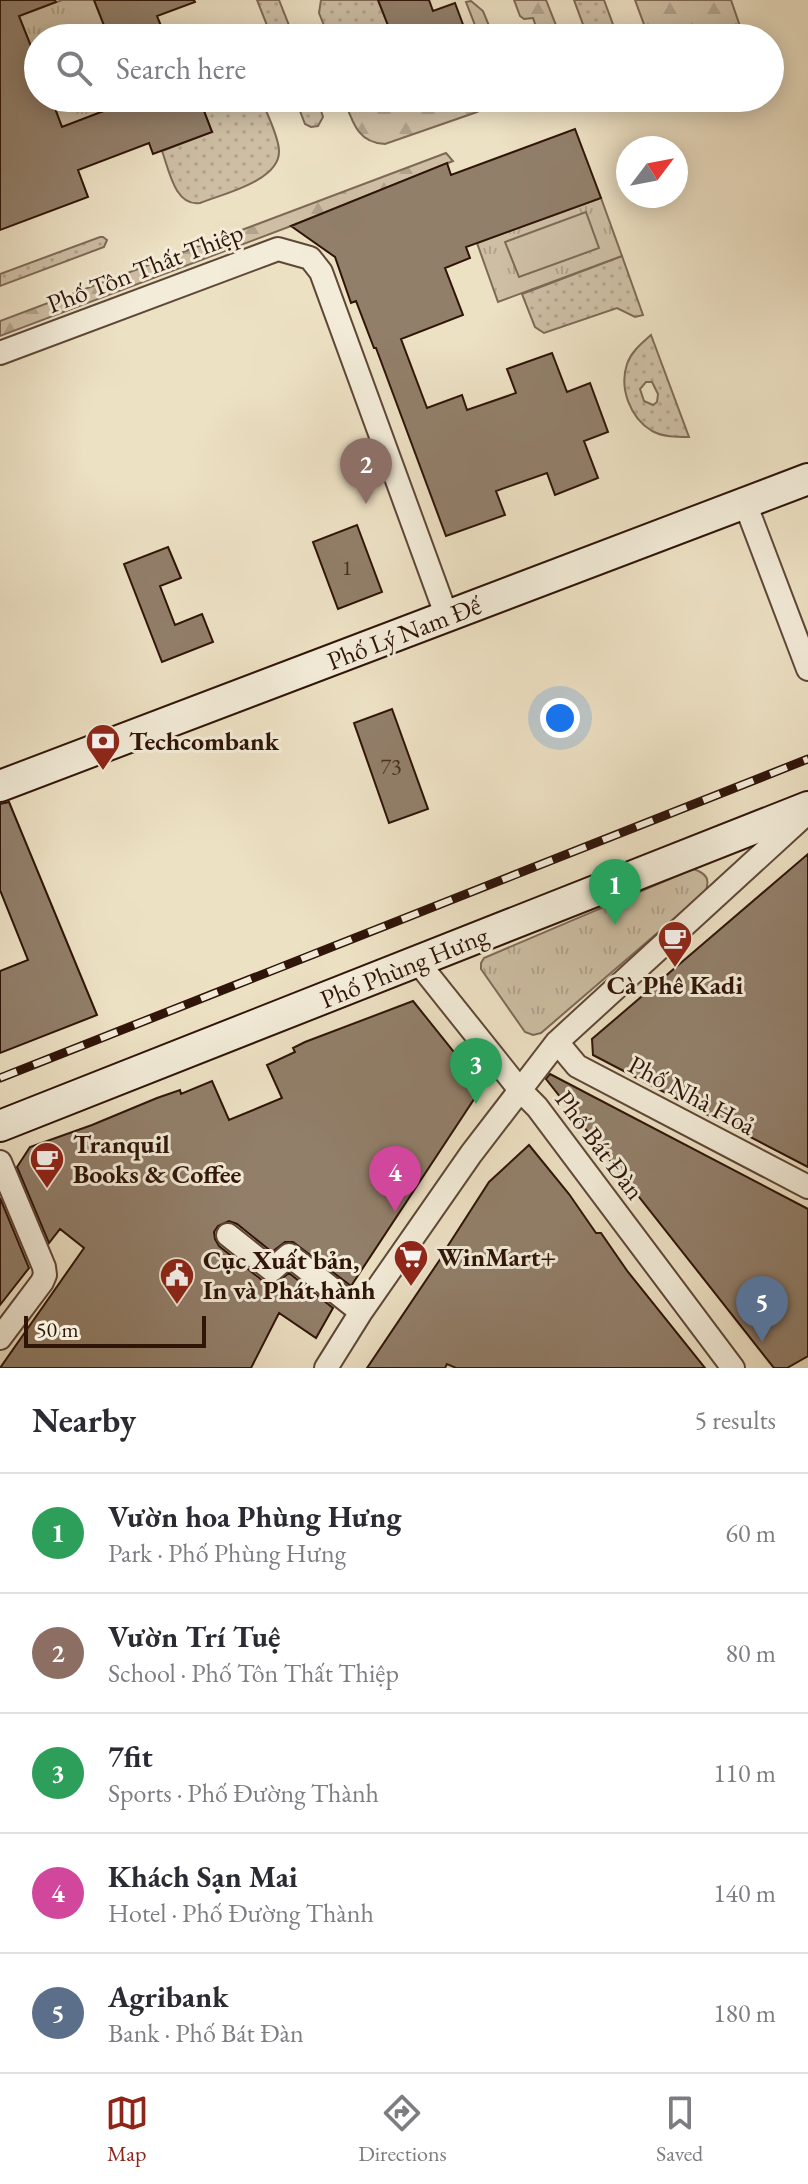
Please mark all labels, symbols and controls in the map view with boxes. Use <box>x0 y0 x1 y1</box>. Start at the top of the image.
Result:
search box <box>24 24 784 112</box>
icon: search <box>52 46 96 90</box>
text: Search here <box>116 49 246 88</box>
north arrow <box>616 136 688 208</box>
street label: Phố Tôn Thất Thiệp <box>42 215 248 321</box>
pin: 2 <box>340 438 392 504</box>
house number: 1 <box>342 553 352 582</box>
street label: Phố Lý Nam Đế <box>322 588 487 678</box>
your location <box>540 698 580 738</box>
bank icon: Techcombank <box>84 722 122 772</box>
place label: Techcombank <box>129 724 280 758</box>
house number: 73 <box>380 752 402 781</box>
pin: 1 <box>589 859 641 925</box>
street label: Phố Phùng Hưng <box>315 918 494 1016</box>
cafe icon: Cà Phê Kadi <box>656 919 694 969</box>
place label: Cà Phê Kadi <box>607 968 743 1002</box>
pin: 3 <box>450 1038 502 1104</box>
street label: Phố Nhà Hoả <box>623 1047 762 1143</box>
street label: Phố Bát Đàn <box>548 1083 652 1207</box>
place label: Tranquil Books & Coffee <box>73 1127 242 1191</box>
cafe icon: Tranquil Books & Coffee <box>28 1140 66 1190</box>
pin: 4 <box>369 1146 421 1212</box>
supermarket icon: WinMart+ <box>392 1238 430 1288</box>
place label: WinMart+ <box>437 1240 556 1274</box>
place label: Cục Xuất bản, In và Phát hành <box>203 1243 376 1307</box>
public building icon: Cục Xuất bản, In và Phát hành <box>158 1256 196 1306</box>
pin: 5 <box>736 1276 788 1342</box>
scale bar <box>24 1312 206 1348</box>
text: 50 m <box>36 1315 79 1344</box>
text: Nearby <box>32 1398 136 1442</box>
text: 5 results <box>695 1403 776 1437</box>
text: Vườn hoa Phùng Hưng <box>108 1497 401 1536</box>
text: 1 <box>51 1516 65 1550</box>
text: 60 m <box>726 1516 776 1550</box>
text: Park · Phố Phùng Hưng <box>108 1536 346 1570</box>
text: Vườn Trí Tuệ <box>108 1617 281 1656</box>
text: 2 <box>51 1636 65 1670</box>
text: 80 m <box>726 1636 776 1670</box>
text: School · Phố Tôn Thất Thiệp <box>108 1656 399 1690</box>
text: 7fit <box>108 1737 153 1776</box>
text: 3 <box>51 1756 65 1790</box>
text: 110 m <box>713 1756 776 1790</box>
text: Sports · Phố Đường Thành <box>108 1776 379 1810</box>
text: Khách Sạn Mai <box>108 1857 298 1896</box>
text: 4 <box>51 1876 65 1910</box>
text: 140 m <box>713 1876 776 1910</box>
text: Hotel · Phố Đường Thành <box>108 1896 374 1930</box>
text: Agribank <box>108 1977 229 2016</box>
text: 5 <box>51 1996 65 2030</box>
text: 180 m <box>713 1996 776 2030</box>
text: Bank · Phố Bát Đàn <box>108 2016 304 2050</box>
tab: Map <box>105 2091 149 2168</box>
tab: Directions <box>358 2091 447 2168</box>
tab: Saved <box>656 2091 703 2168</box>

